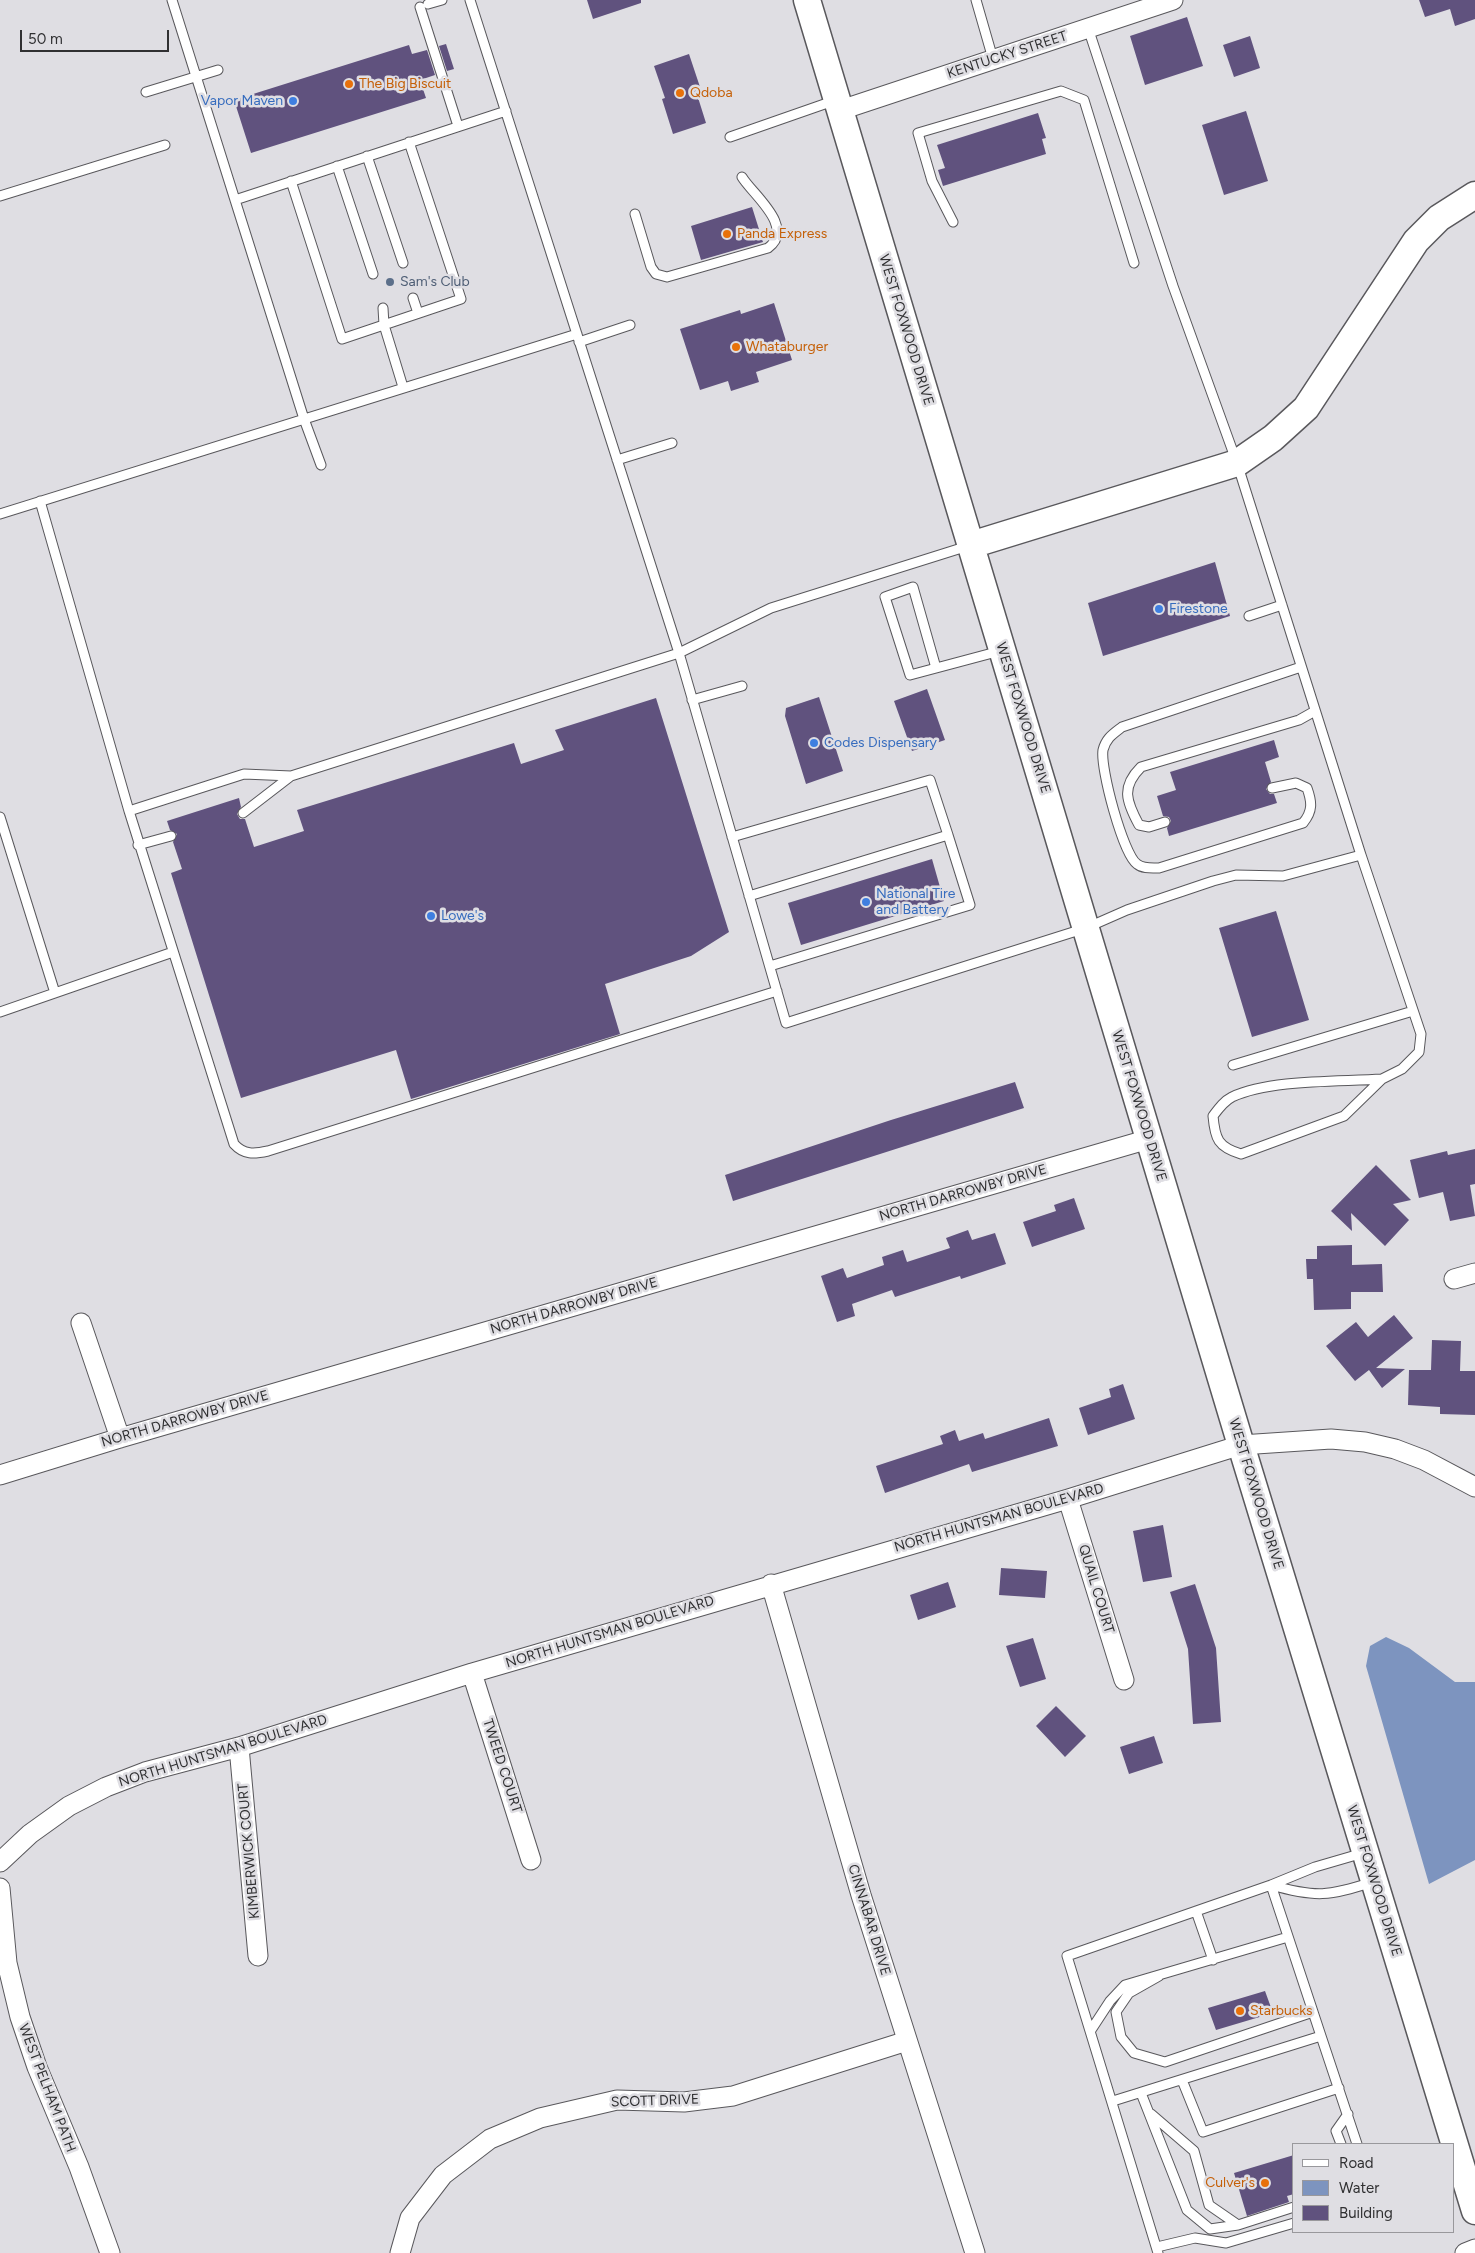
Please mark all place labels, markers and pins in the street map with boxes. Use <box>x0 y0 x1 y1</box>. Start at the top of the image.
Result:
place label: The Big Biscuit <box>359 76 451 92</box>
marker: The Big Biscuit <box>343 78 355 90</box>
place label: Qdoba <box>690 85 733 101</box>
marker: Qdoba <box>674 87 686 99</box>
place label: Vapor Maven <box>201 93 283 109</box>
marker: Vapor Maven <box>287 95 299 107</box>
place label: Panda Express <box>737 226 827 242</box>
marker: Panda Express <box>721 228 733 240</box>
place label: Sam's Club <box>400 274 470 290</box>
marker: Sam's Club <box>384 276 396 288</box>
place label: Whataburger <box>746 339 828 355</box>
marker: Whataburger <box>730 341 742 353</box>
place label: Firestone <box>1169 601 1228 617</box>
marker: Firestone <box>1153 603 1165 615</box>
place label: Codes Dispensary <box>824 735 937 751</box>
marker: Codes Dispensary <box>808 737 820 749</box>
place label: National Tire and Battery <box>876 886 955 919</box>
marker: National Tire and Battery <box>860 896 872 908</box>
place label: Lowe's <box>441 908 484 924</box>
marker: Lowe's <box>425 910 437 922</box>
place label: Starbucks <box>1250 2003 1313 2019</box>
marker: Starbucks <box>1234 2005 1246 2017</box>
place label: Culver's <box>1205 2175 1255 2191</box>
marker: Culver's <box>1259 2177 1271 2189</box>

